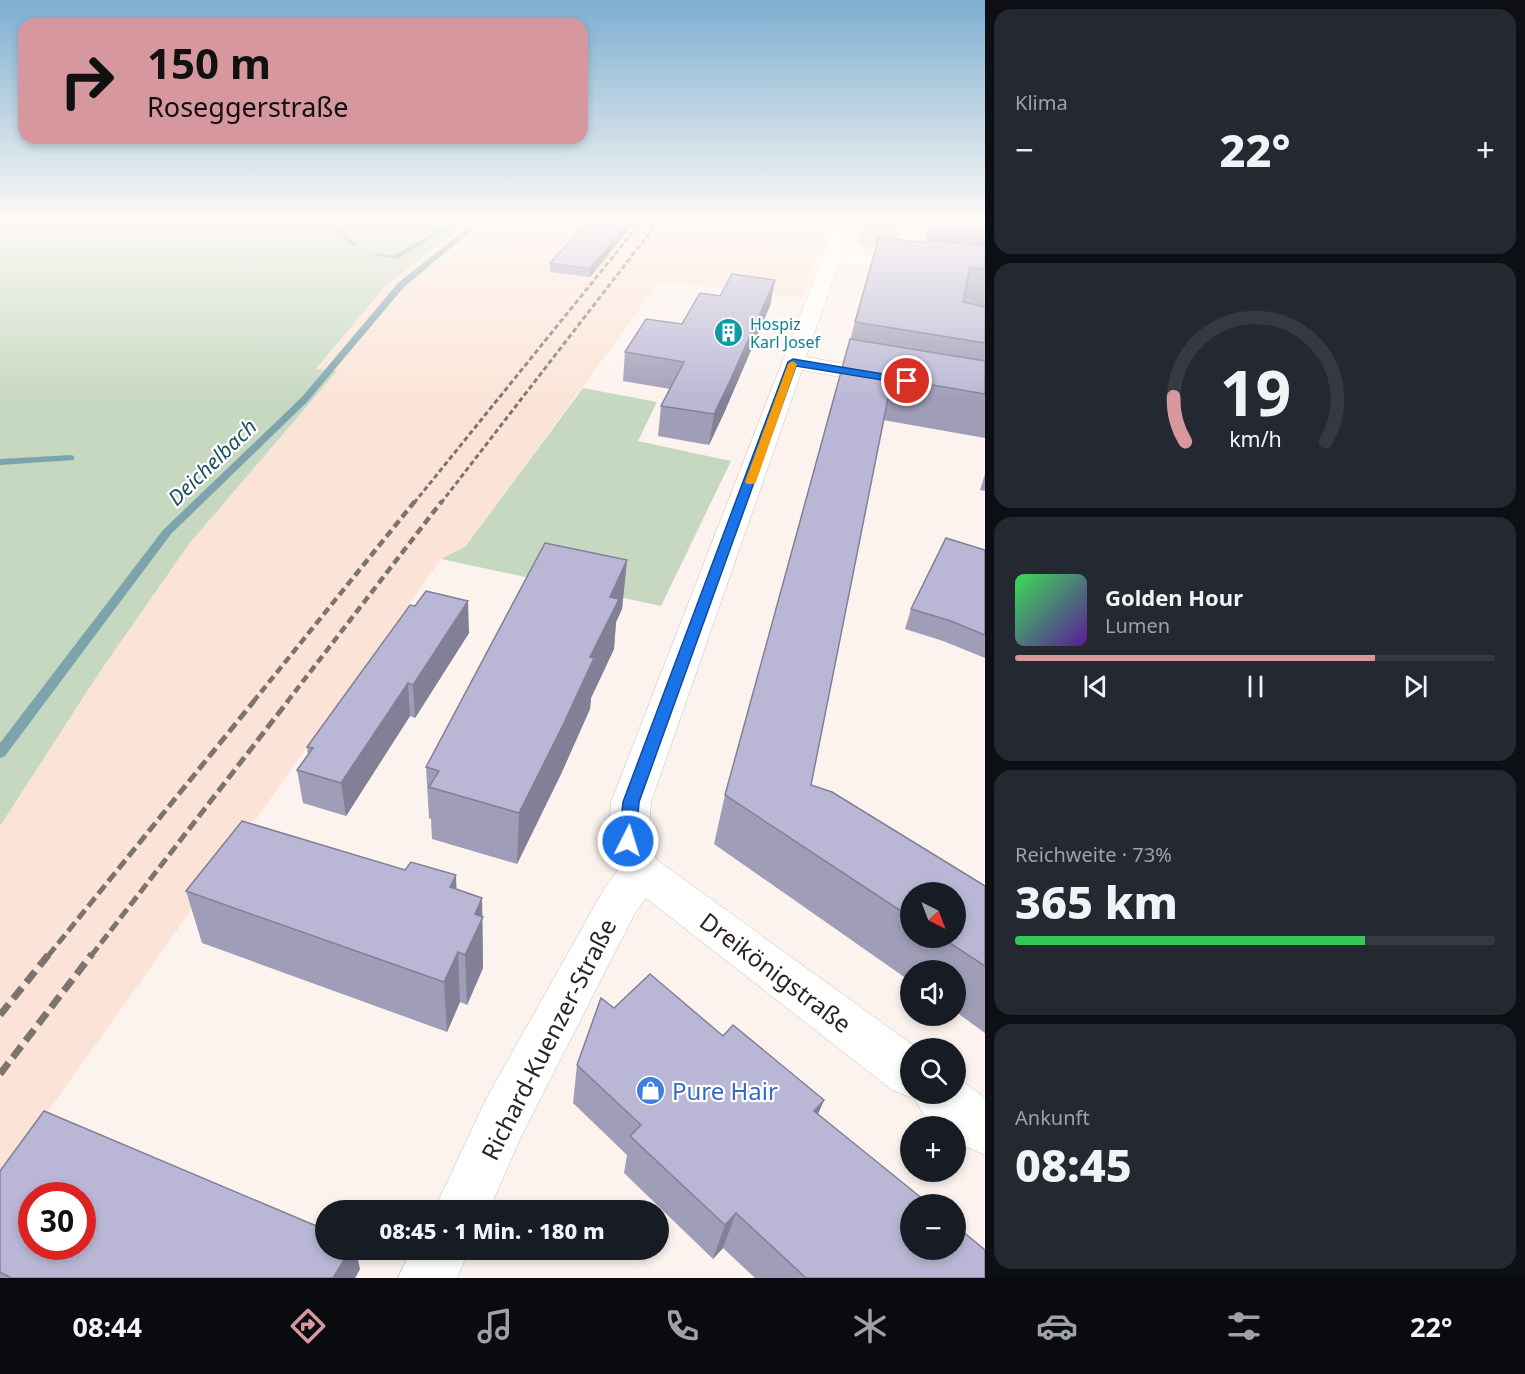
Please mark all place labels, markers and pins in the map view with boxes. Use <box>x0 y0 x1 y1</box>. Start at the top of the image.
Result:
place label: Hospiz Karl Josef <box>750 313 822 353</box>
building icon: Hospiz Karl Josef <box>713 317 745 349</box>
pin <box>881 355 932 406</box>
shop icon: Pure Hair <box>635 1074 667 1106</box>
place label: Pure Hair <box>672 1074 778 1107</box>

